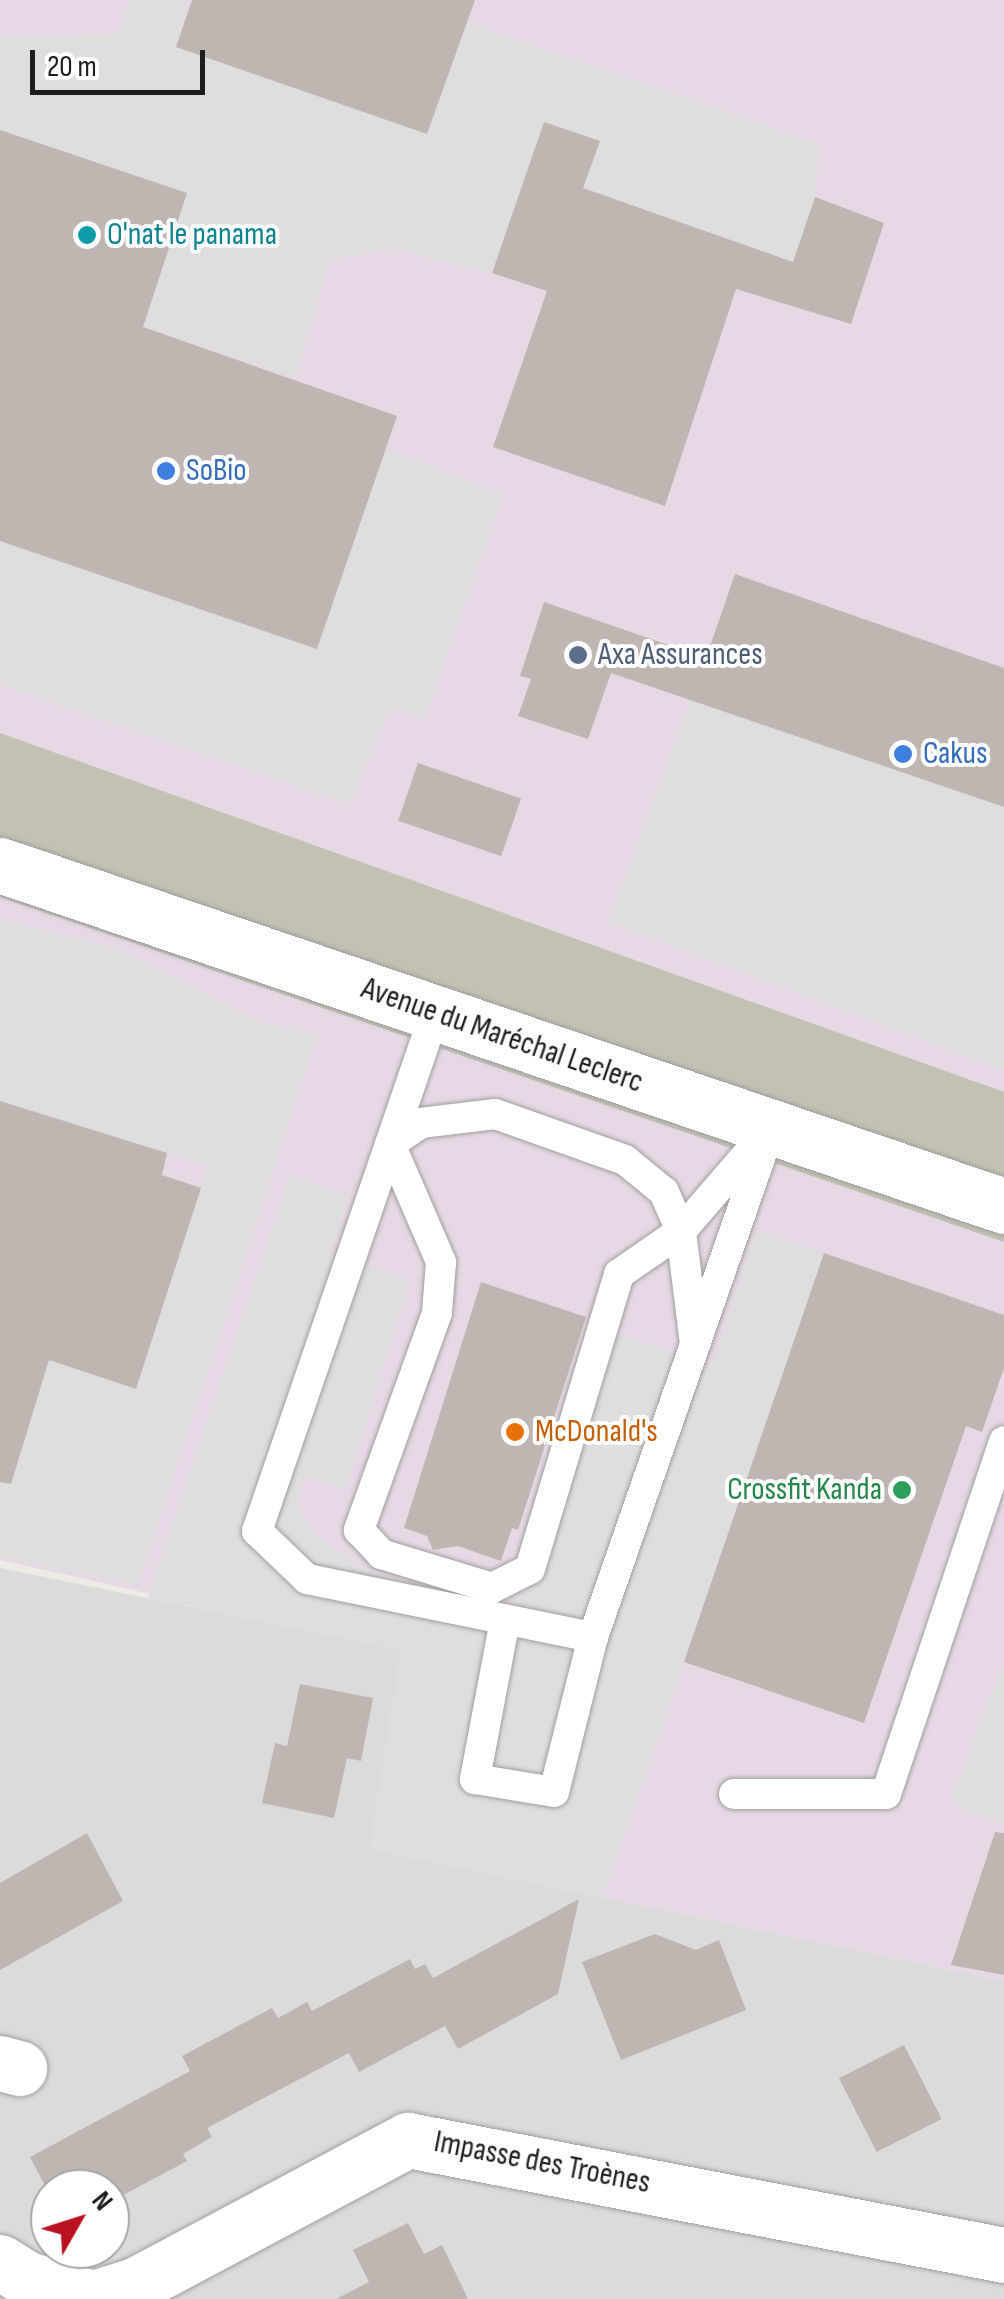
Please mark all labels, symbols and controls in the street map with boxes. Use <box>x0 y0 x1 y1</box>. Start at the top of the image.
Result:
scale bar <box>35 30 210 92</box>
text: 20 m <box>47 49 97 85</box>
place label: O'nat le panama <box>107 216 277 254</box>
marker: O'nat le panama <box>76 224 98 246</box>
place label: SoBio <box>186 452 246 490</box>
marker: SoBio <box>155 460 177 482</box>
place label: Axa Assurances <box>598 636 763 674</box>
marker: Axa Assurances <box>567 644 589 666</box>
place label: Cakus <box>923 735 987 773</box>
marker: Cakus <box>892 743 914 765</box>
street label: Avenue du Maréchal Leclerc <box>356 970 648 1102</box>
place label: McDonald's <box>535 1413 658 1451</box>
marker: McDonald's <box>504 1421 526 1443</box>
place label: Crossfit Kanda <box>727 1471 882 1509</box>
marker: Crossfit Kanda <box>891 1479 913 1501</box>
street label: Impasse des Troènes <box>431 2123 653 2203</box>
north arrow <box>30 2169 130 2269</box>
text: N <box>85 2185 120 2217</box>

